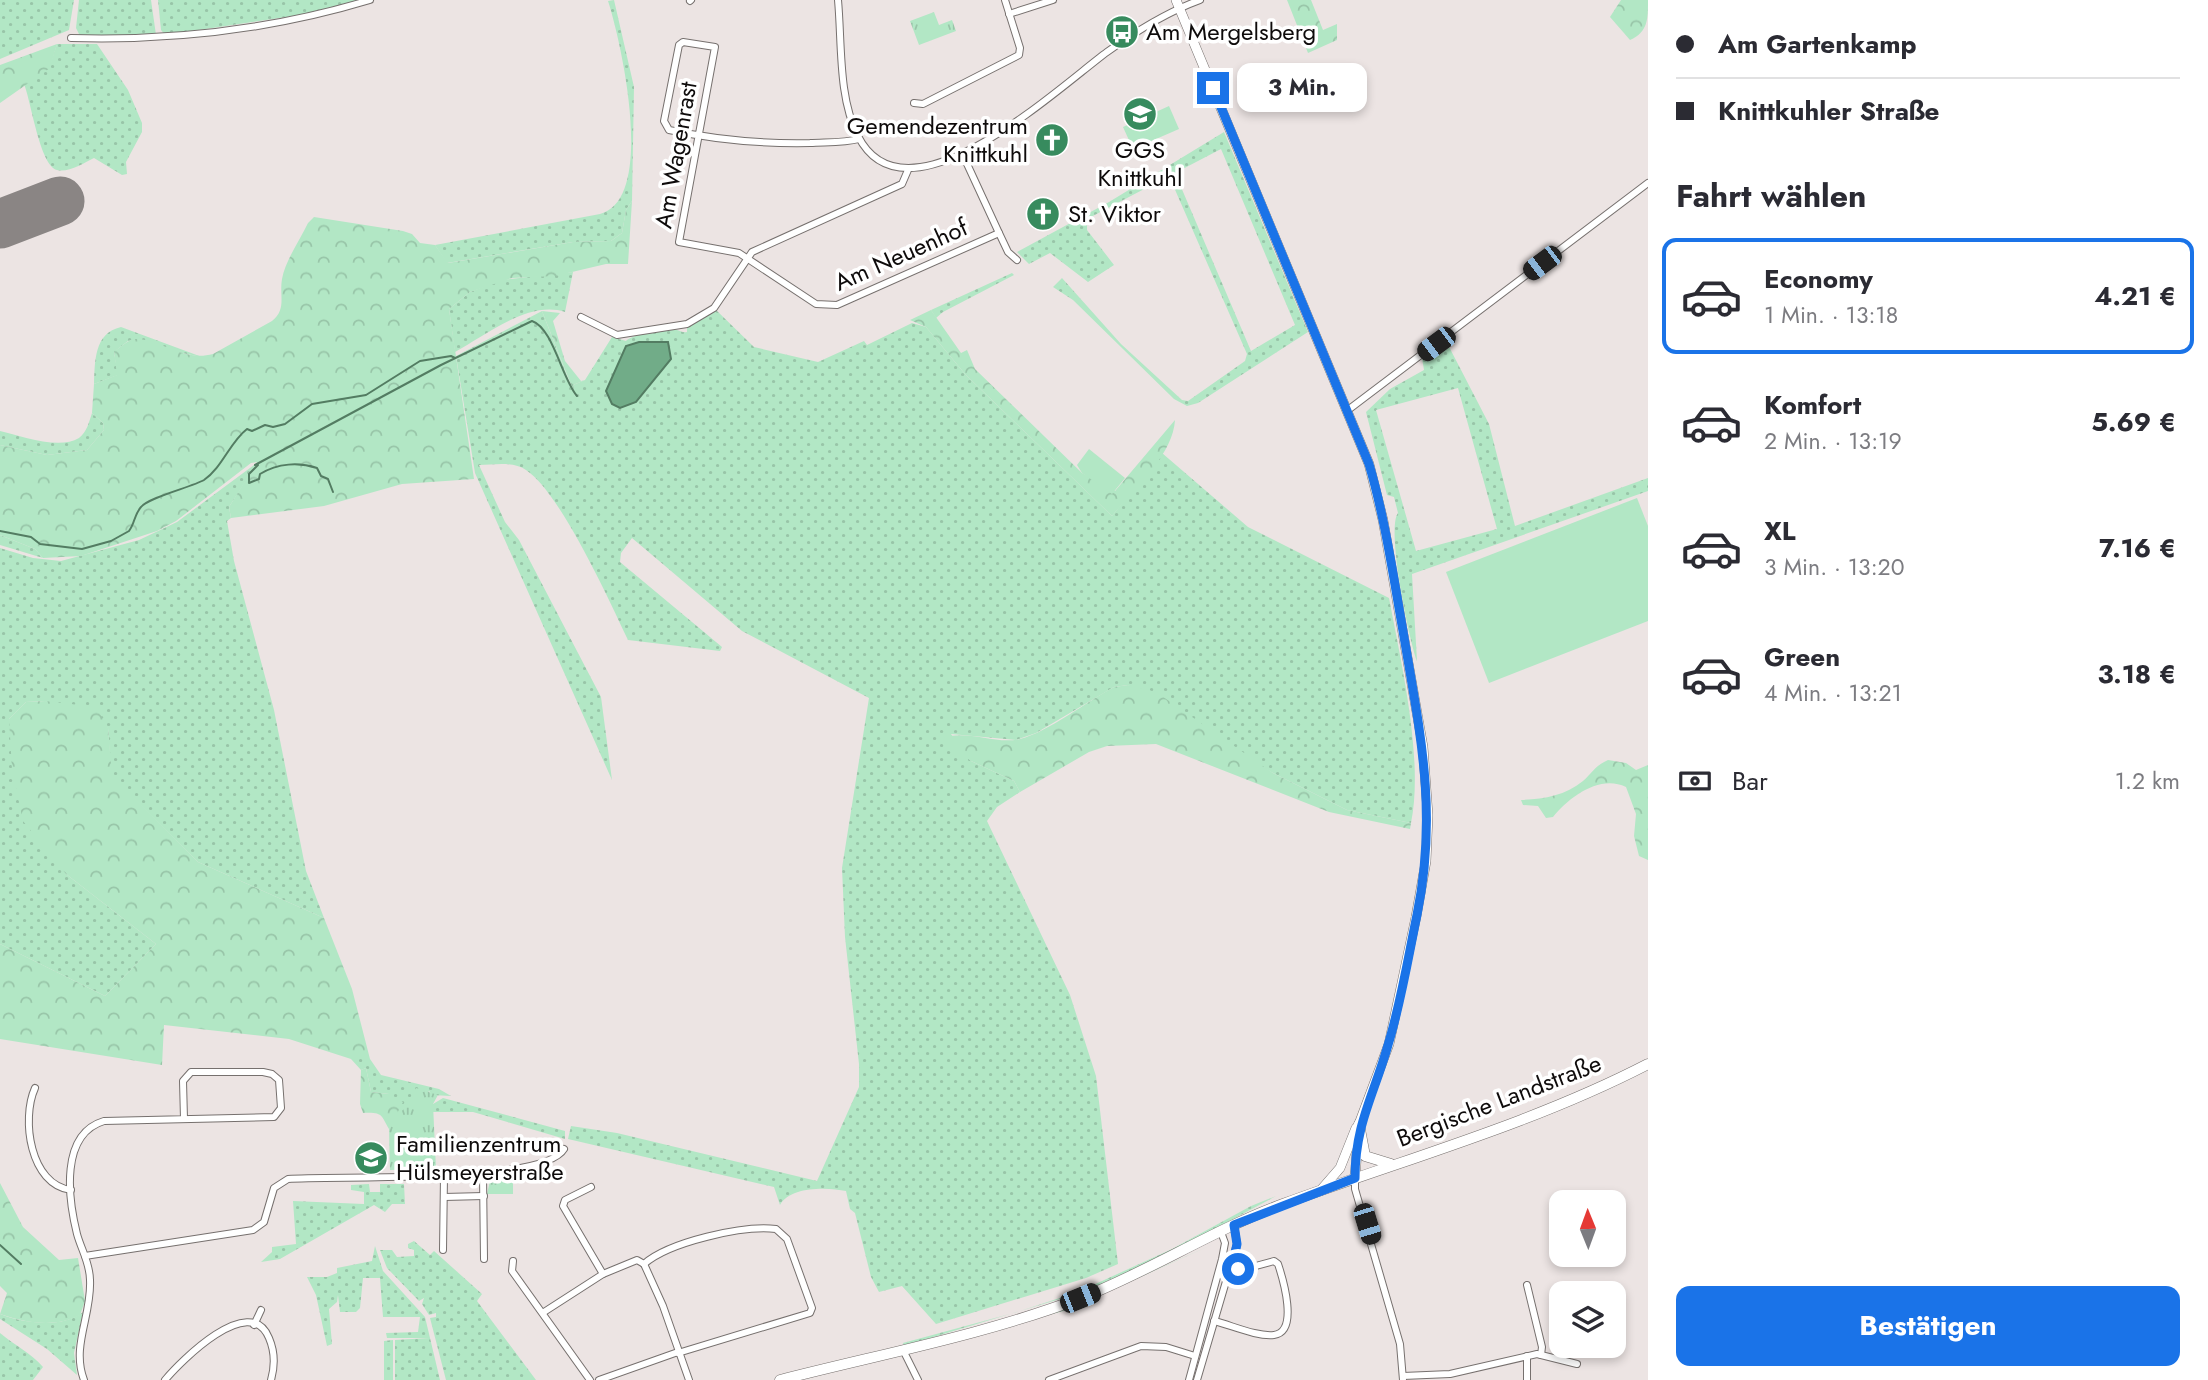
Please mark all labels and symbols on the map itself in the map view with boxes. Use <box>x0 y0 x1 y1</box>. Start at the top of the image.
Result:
bus stop icon: Am Mergelsberg <box>1103 13 1141 51</box>
place label: Am Mergelsberg <box>1146 14 1316 49</box>
callout: 3 Min. <box>1238 64 1367 112</box>
route end <box>1197 72 1229 104</box>
street label: Am Wagenrast <box>645 79 706 231</box>
school or university icon: GGS Knittkuhl <box>1121 95 1159 133</box>
place label: Gemendezentrum Knittkuhl <box>847 108 1028 171</box>
church icon: Gemendezentrum Knittkuhl <box>1033 121 1071 159</box>
place label: GGS Knittkuhl <box>1098 132 1182 195</box>
church icon: St. Viktor <box>1024 195 1062 233</box>
place label: St. Viktor <box>1068 196 1162 231</box>
street label: Am Neuenhof <box>828 209 974 300</box>
car <box>1519 242 1566 284</box>
car <box>1413 323 1460 365</box>
street label: Bergische Landstraße <box>1391 1045 1606 1156</box>
place label: Familienzentrum Hülsmeyerstraße <box>396 1126 564 1189</box>
school or university icon: Familienzentrum Hülsmeyerstraße <box>352 1139 390 1177</box>
north arrow <box>1549 1190 1626 1267</box>
car <box>1351 1201 1384 1247</box>
route start <box>1222 1253 1254 1285</box>
car <box>1057 1280 1104 1316</box>

